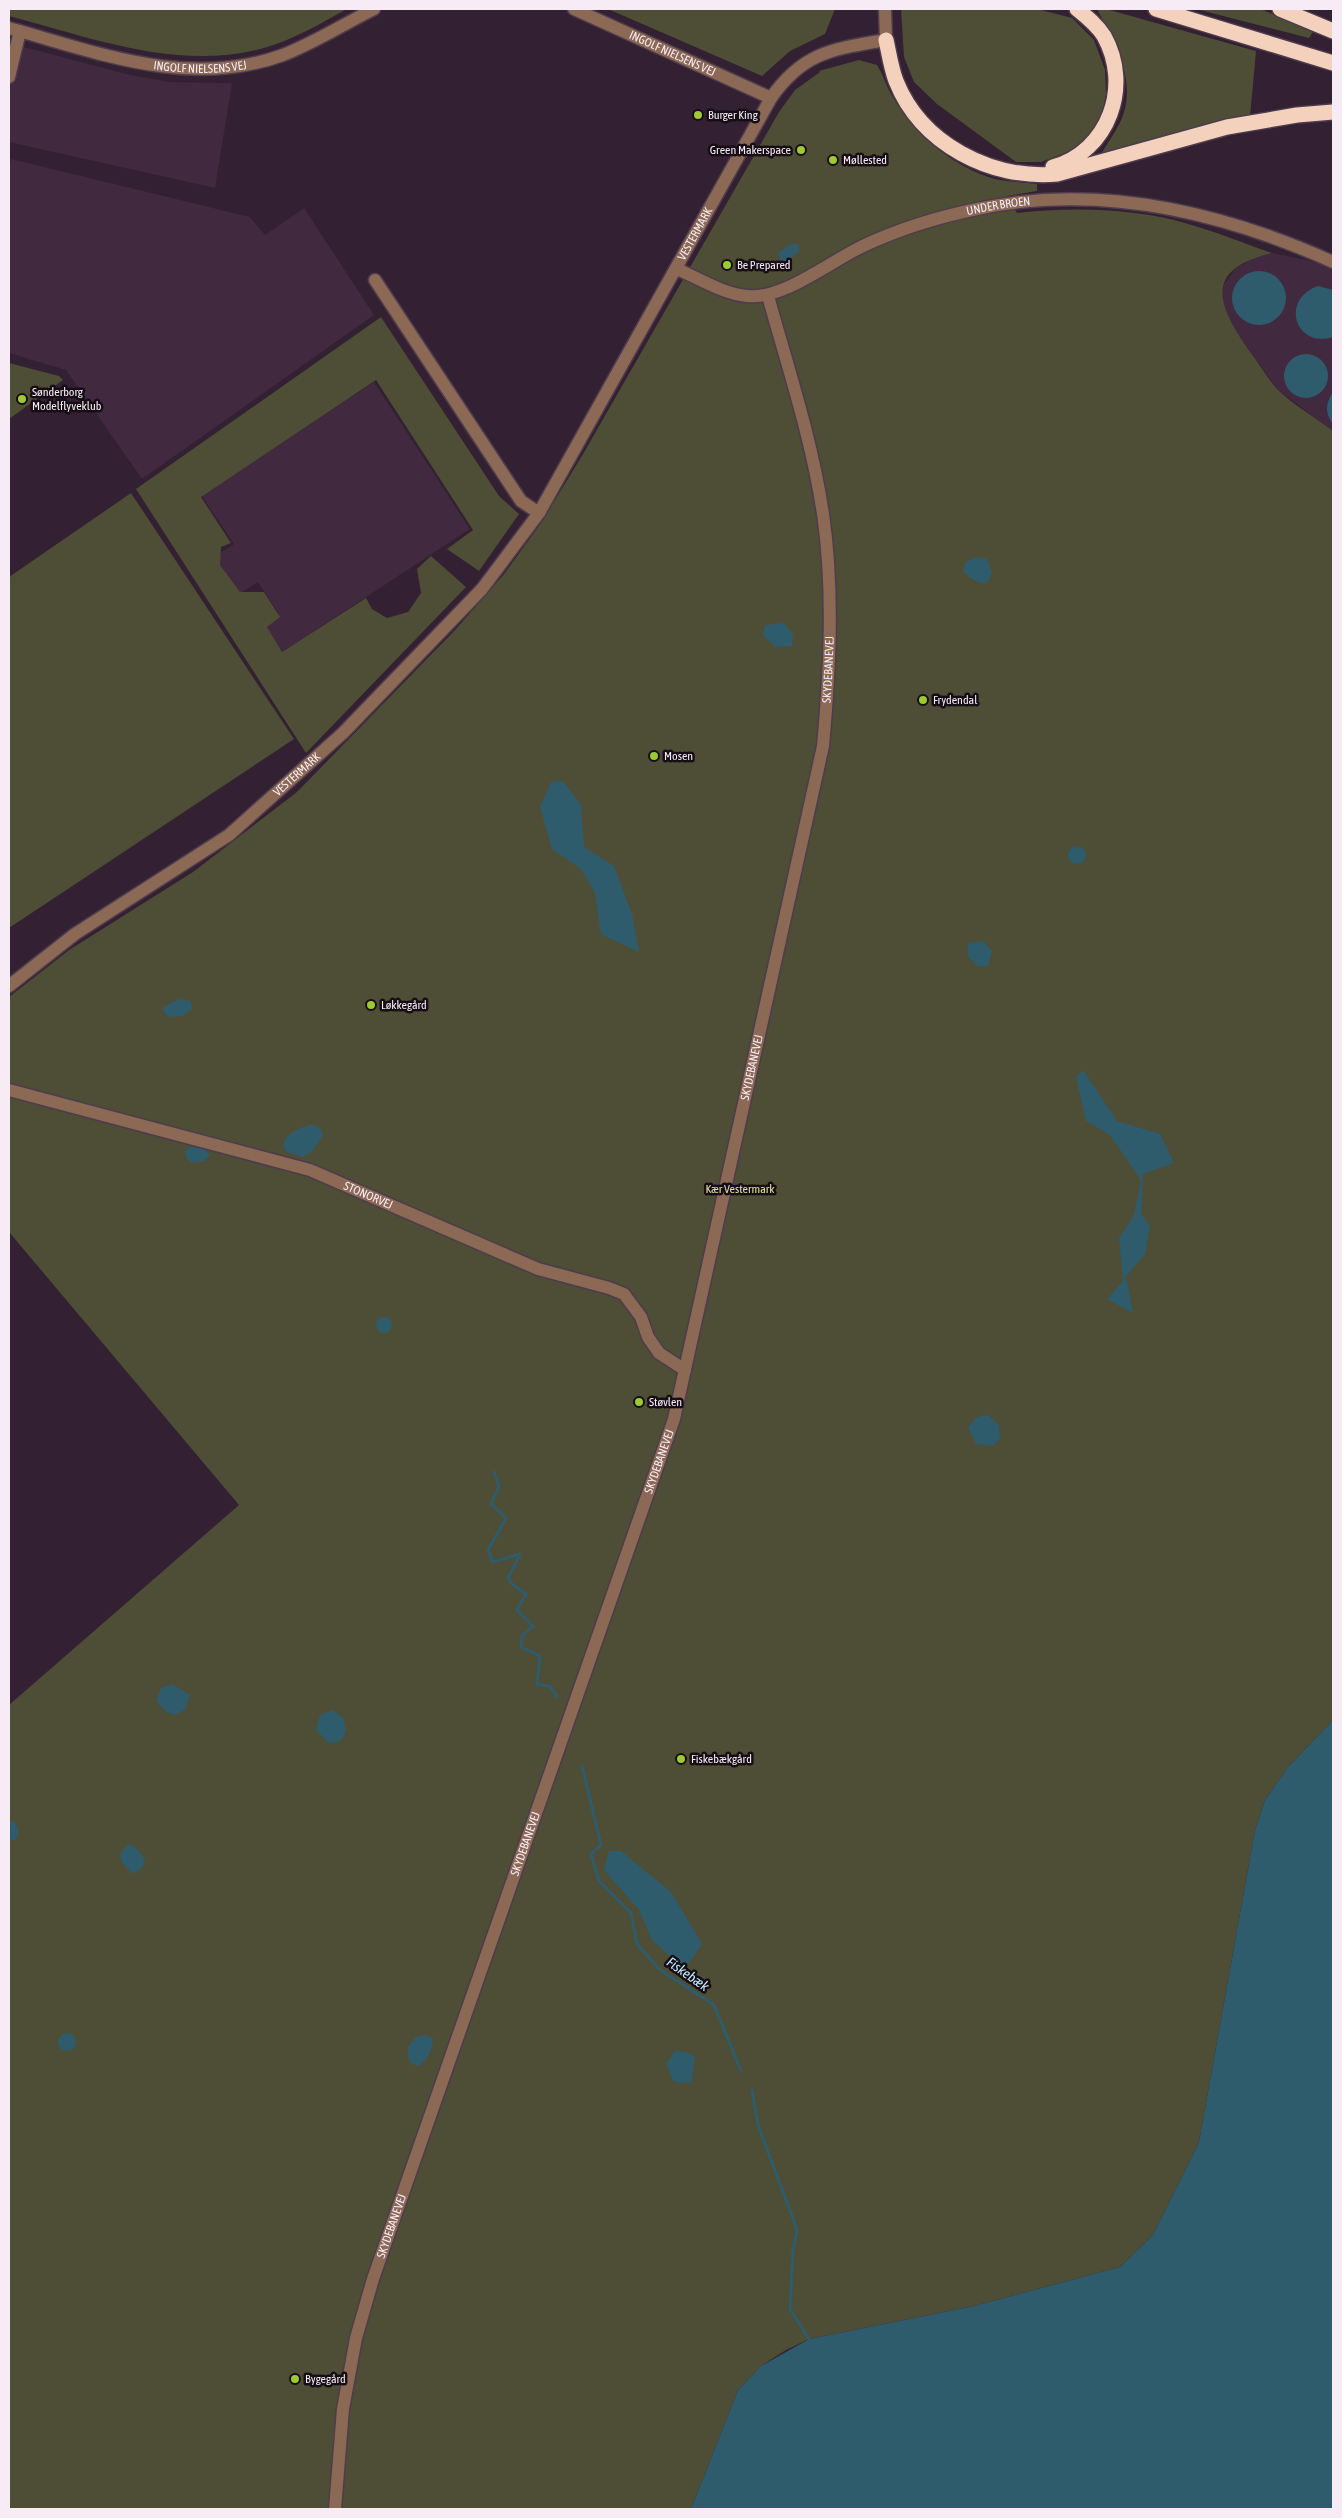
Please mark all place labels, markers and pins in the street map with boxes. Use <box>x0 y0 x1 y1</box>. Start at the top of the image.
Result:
place label: Burger King <box>708 108 759 122</box>
marker: Burger King <box>692 109 704 121</box>
place label: Green Makerspace <box>710 143 791 157</box>
marker: Green Makerspace <box>795 144 807 156</box>
place label: Møllested <box>843 153 887 167</box>
marker: Møllested <box>827 154 839 166</box>
place label: Be Prepared <box>737 258 791 272</box>
marker: Be Prepared <box>721 259 733 271</box>
place label: Sønderborg Modelflyveklub <box>32 385 102 413</box>
marker: Sønderborg Modelflyveklub <box>16 393 28 405</box>
place label: Frydendal <box>933 693 978 707</box>
marker: Frydendal <box>917 694 929 706</box>
place label: Mosen <box>664 749 693 763</box>
marker: Mosen <box>648 750 660 762</box>
place label: Løkkegård <box>381 998 427 1012</box>
marker: Løkkegård <box>365 999 377 1011</box>
place label: Støvlen <box>649 1395 682 1409</box>
marker: Støvlen <box>633 1396 645 1408</box>
place label: Fiskebækgård <box>691 1752 752 1766</box>
marker: Fiskebækgård <box>675 1753 687 1765</box>
place label: Bygegård <box>305 2372 346 2386</box>
marker: Bygegård <box>289 2373 301 2385</box>

